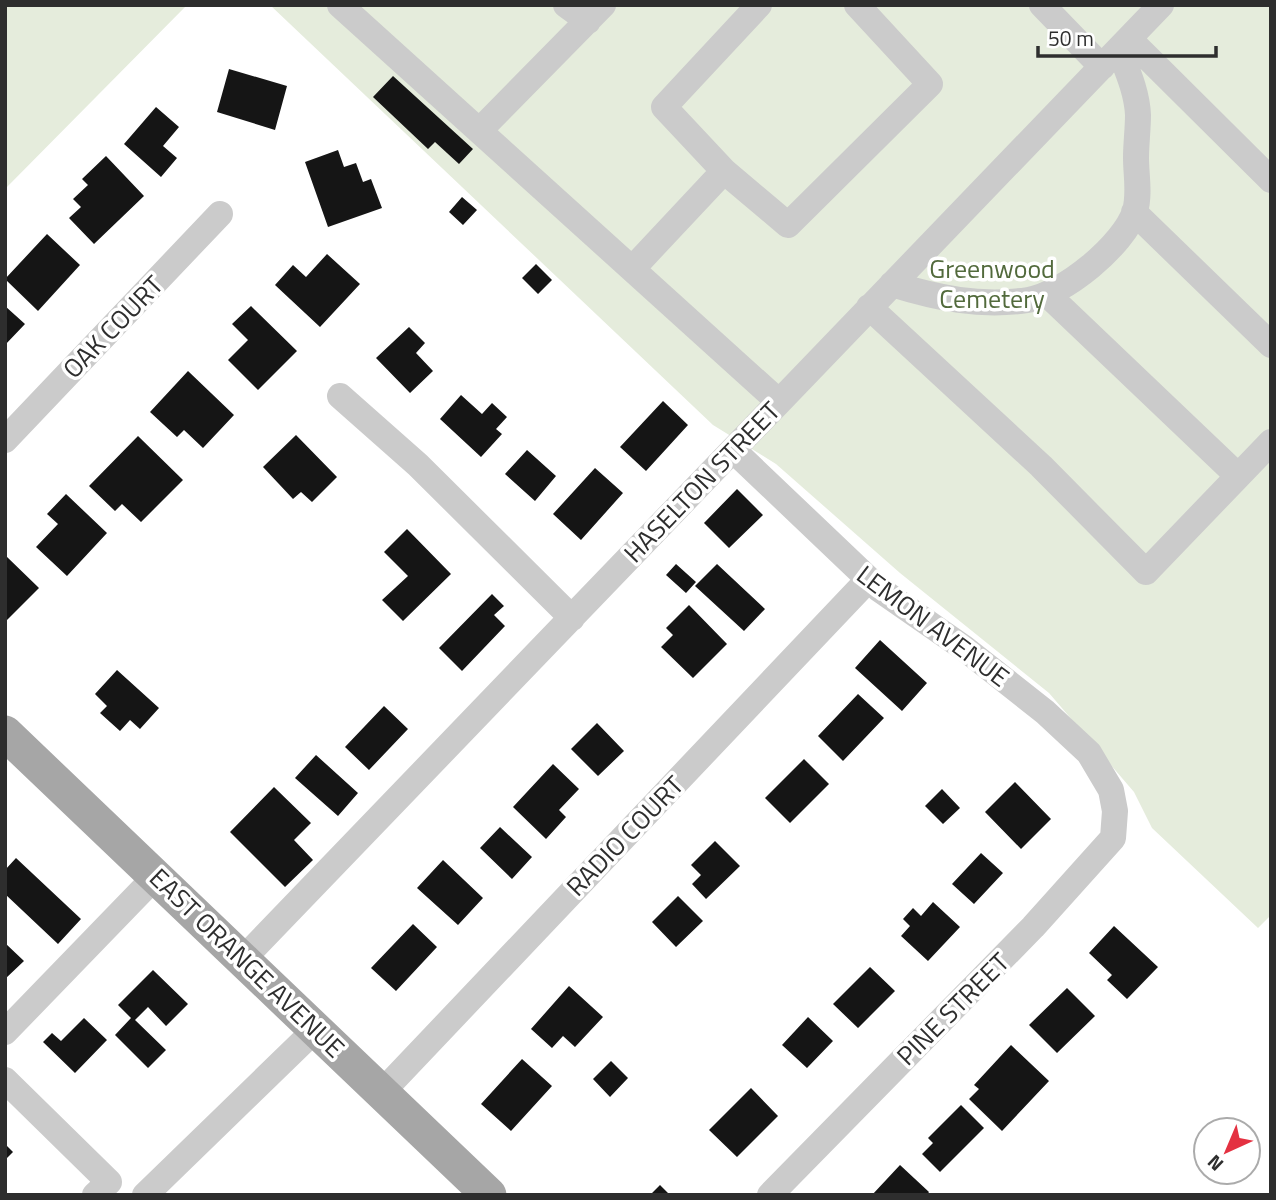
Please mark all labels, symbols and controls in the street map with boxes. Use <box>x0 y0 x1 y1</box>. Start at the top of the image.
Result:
scale bar <box>1038 14 1216 58</box>
text: 50 m <box>1048 22 1094 54</box>
park label: Greenwood Cemetery <box>929 249 1055 318</box>
street label: OAK COURT <box>53 266 172 387</box>
street label: HASELTON STREET <box>614 392 789 571</box>
street label: LEMON AVENUE <box>849 555 1018 696</box>
street label: RADIO COURT <box>557 766 693 905</box>
street label: EAST ORANGE AVENUE <box>141 859 354 1066</box>
street label: PINE STREET <box>887 943 1018 1074</box>
north arrow <box>1192 1116 1262 1186</box>
text: N <box>1200 1149 1230 1179</box>

